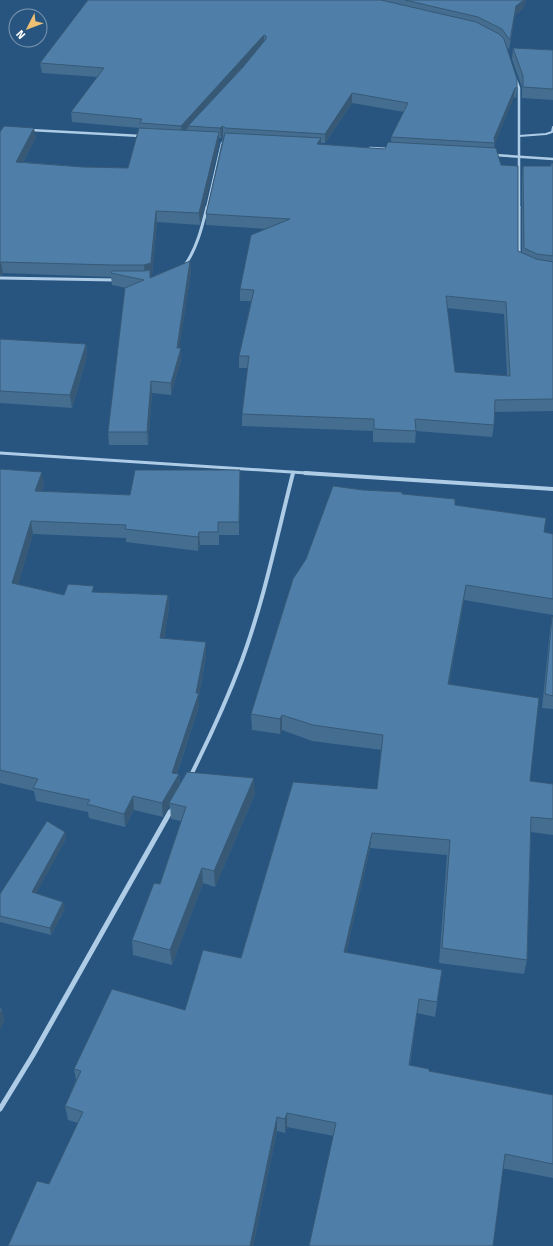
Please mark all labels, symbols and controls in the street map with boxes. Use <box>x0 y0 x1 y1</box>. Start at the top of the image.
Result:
north arrow <box>8 8 48 48</box>
text: N <box>14 27 28 41</box>

